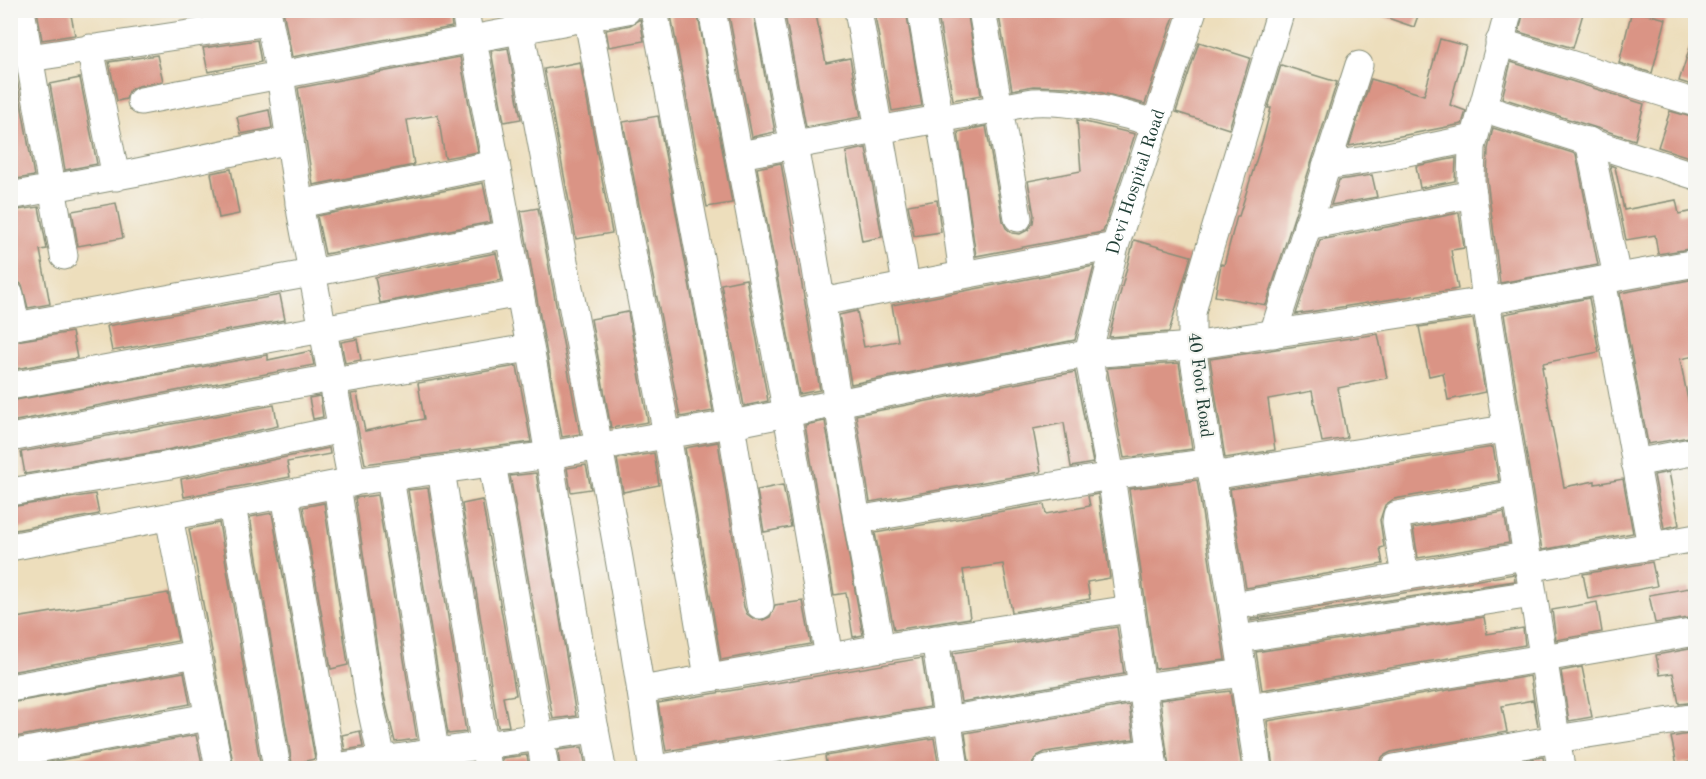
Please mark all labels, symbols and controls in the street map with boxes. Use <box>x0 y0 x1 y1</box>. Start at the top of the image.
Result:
street label: Devi Hospital Road <box>1104 107 1169 257</box>
street label: 40 Foot Road <box>1185 331 1215 439</box>

